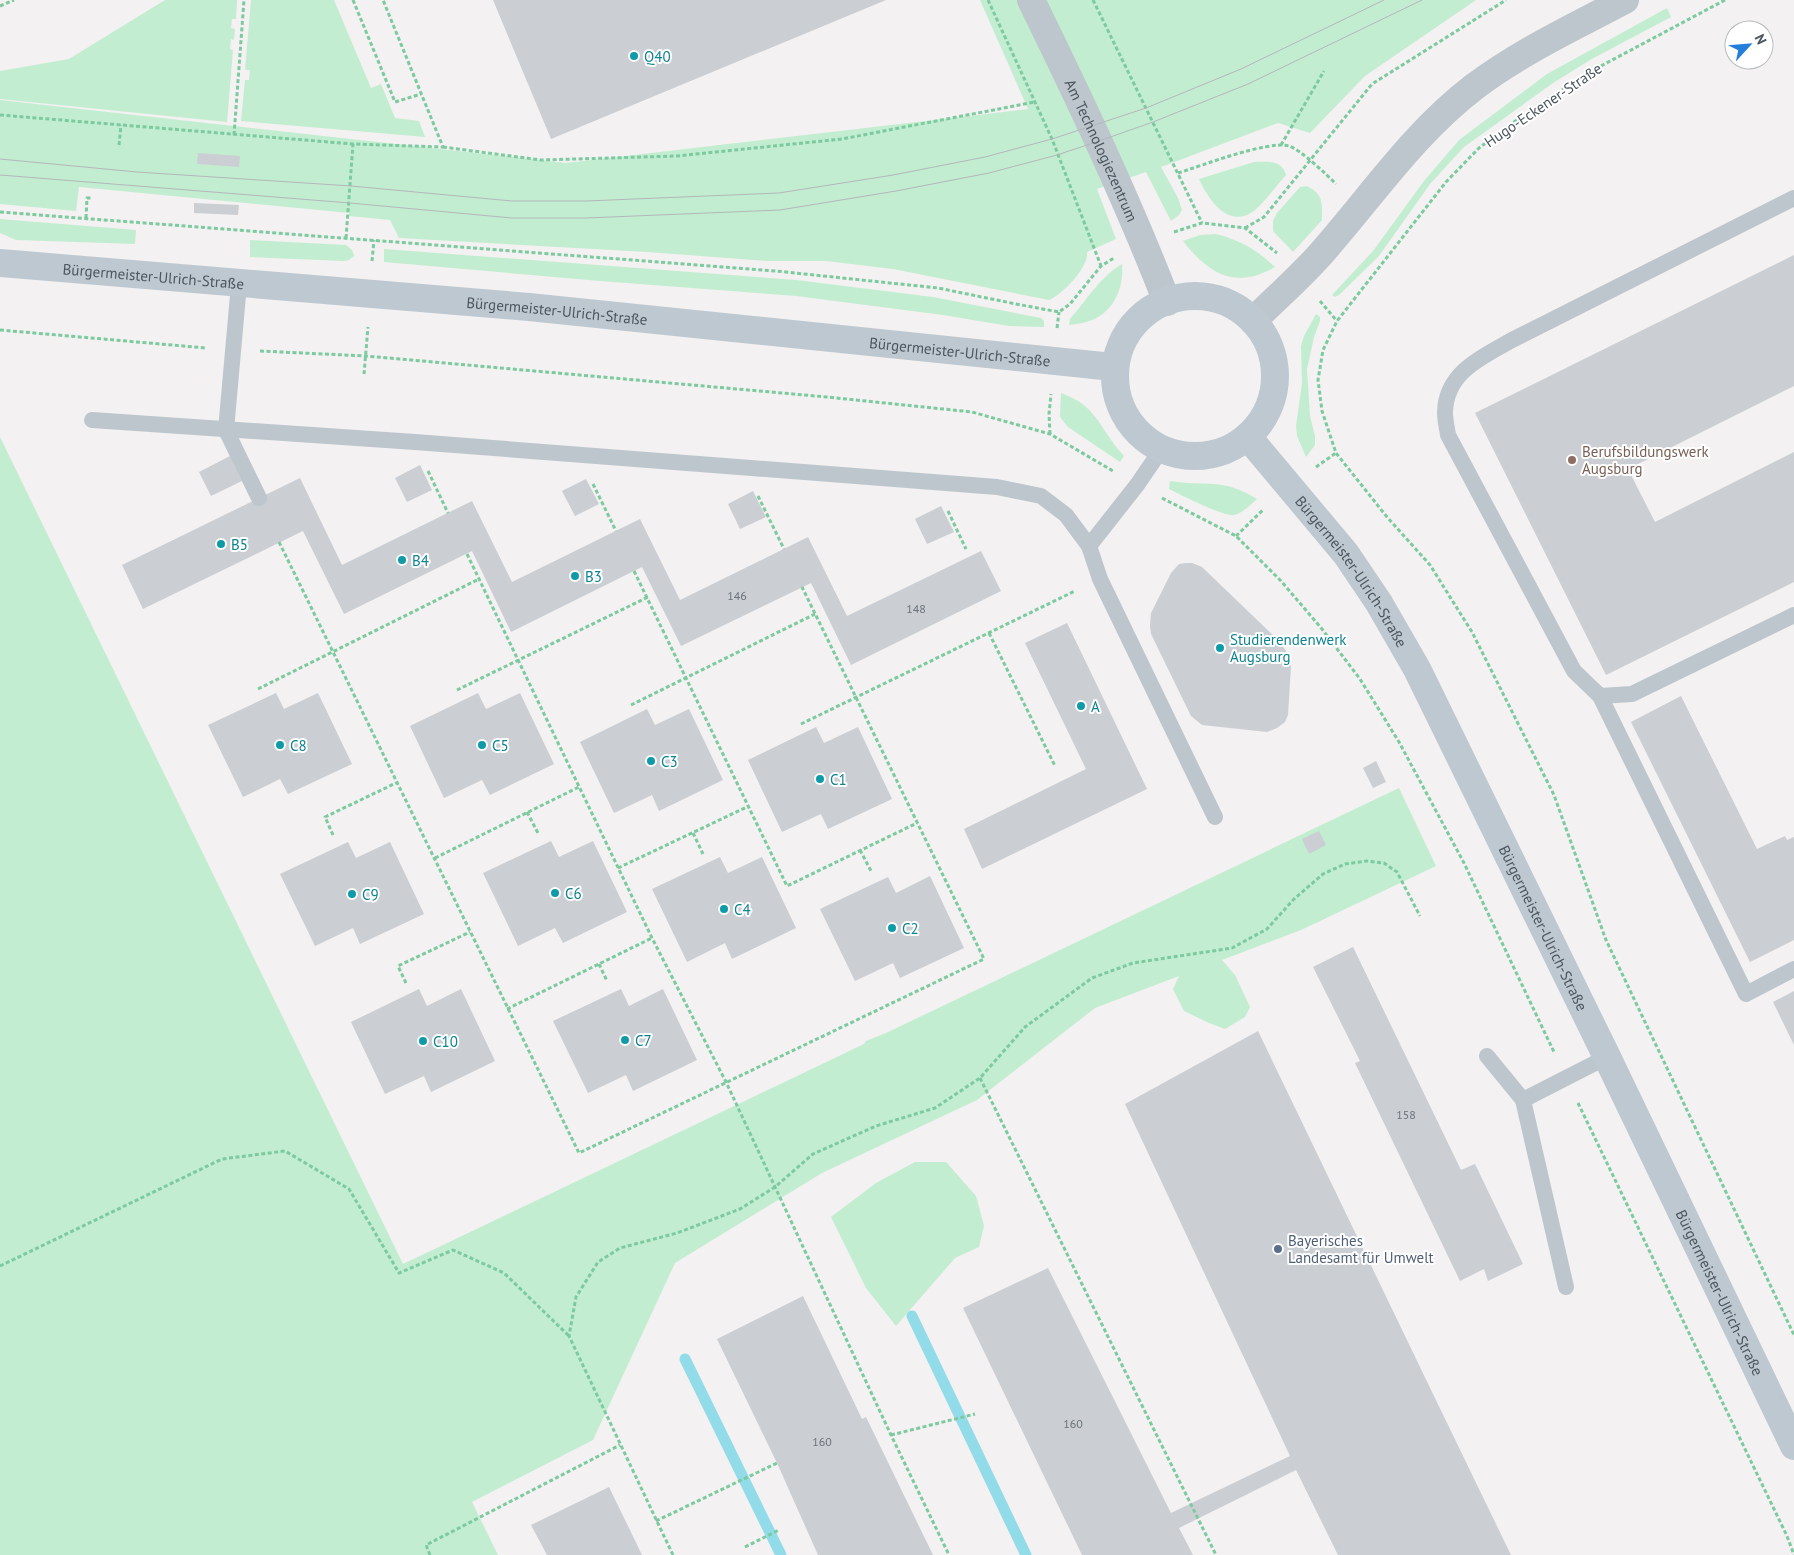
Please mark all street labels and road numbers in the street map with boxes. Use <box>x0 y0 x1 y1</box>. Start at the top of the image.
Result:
street label: Hugo-Eckener-Straße <box>1481 59 1605 151</box>
street label: Am Technologiezentrum <box>1061 76 1142 224</box>
street label: Bürgermeister-Ulrich-Straße <box>62 259 245 293</box>
street label: Bürgermeister-Ulrich-Straße <box>466 292 648 329</box>
street label: Bürgermeister-Ulrich-Straße <box>868 333 1051 370</box>
street label: Bürgermeister-Ulrich-Straße <box>1291 492 1412 650</box>
street label: Bürgermeister-Ulrich-Straße <box>1495 842 1592 1014</box>
street label: Bürgermeister-Ulrich-Straße <box>1672 1206 1768 1378</box>

